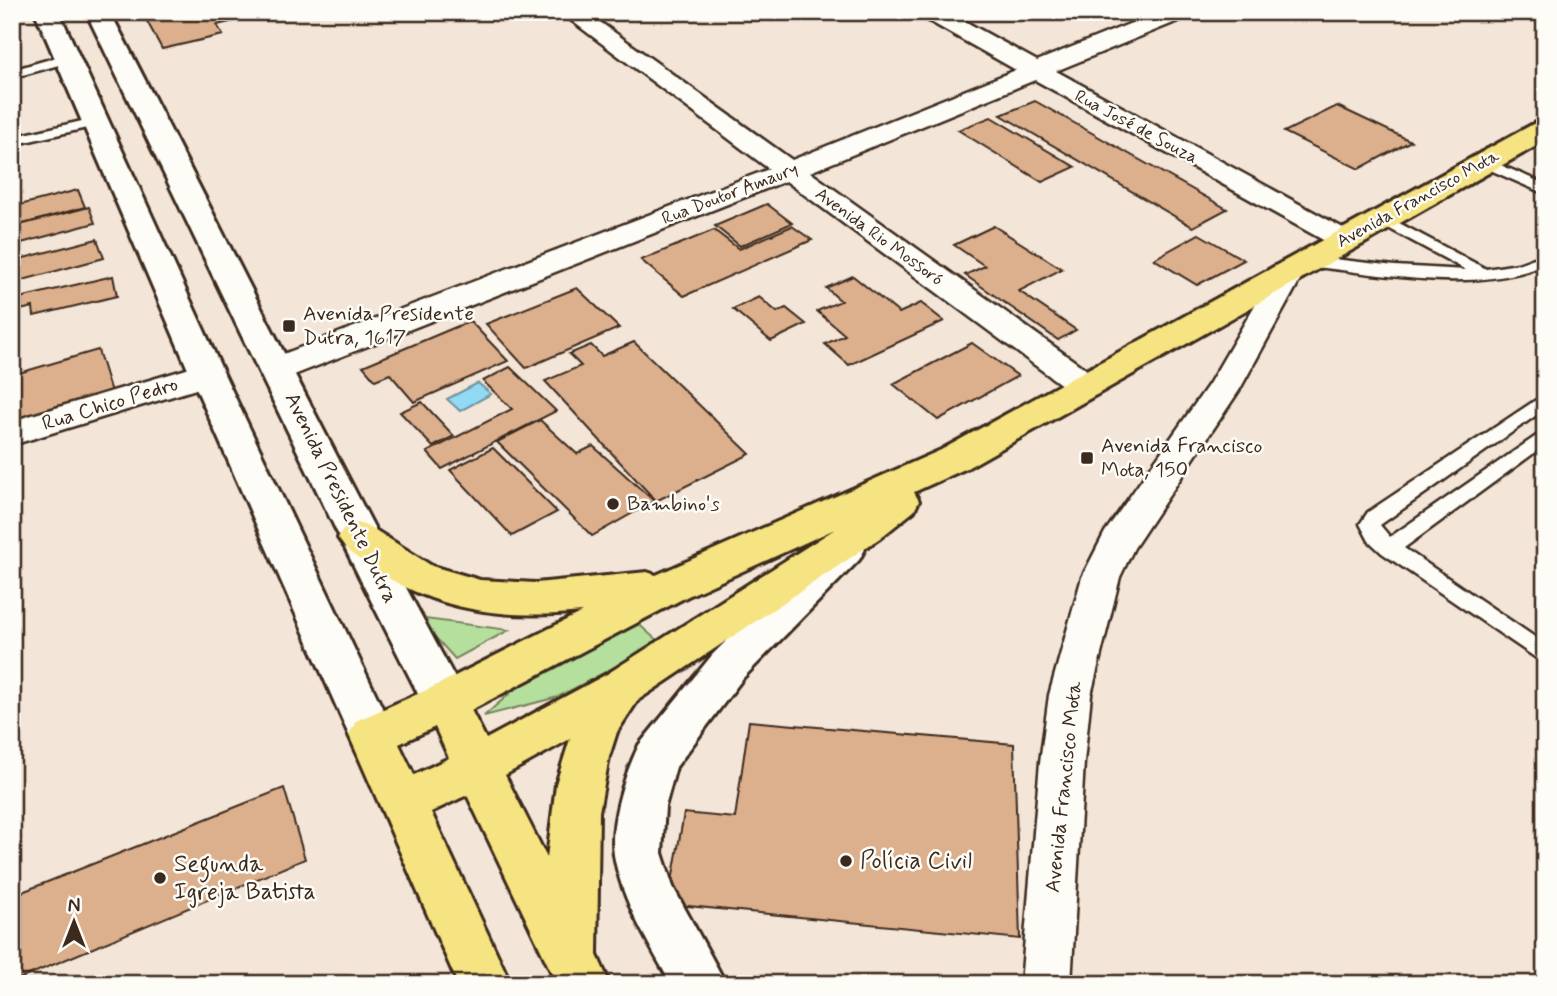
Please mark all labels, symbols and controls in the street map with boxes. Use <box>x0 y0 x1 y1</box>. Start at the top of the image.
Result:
street label: Rua José de Souza <box>1070 84 1202 170</box>
street label: Avenida Francisco Mota <box>1333 144 1504 254</box>
street label: Rua Doutor Amaury <box>659 157 801 231</box>
street label: Avenida Rio Mossoró <box>810 182 948 292</box>
place label: Avenida Presidente Dutra, 1617 <box>303 300 474 352</box>
marker: Avenida Presidente Dutra, 1617 <box>281 318 297 334</box>
street label: Rua Chico Pedro <box>39 370 181 438</box>
street label: Avenida Presidente Dutra <box>278 388 404 608</box>
place label: Avenida Francisco Mota, 150 <box>1101 432 1262 484</box>
marker: Avenida Francisco Mota, 150 <box>1079 450 1095 466</box>
place label: Bambino's <box>627 490 720 518</box>
marker: Bambino's <box>605 496 621 512</box>
street label: Avenida Francisco Mota <box>1039 679 1089 894</box>
place label: Polícia Civil <box>860 846 972 877</box>
place label: Segunda Igreja Batista <box>174 849 316 908</box>
marker: Polícia Civil <box>838 853 854 869</box>
marker: Segunda Igreja Batista <box>152 870 168 886</box>
north arrow <box>38 888 108 958</box>
text: N <box>68 894 80 919</box>

